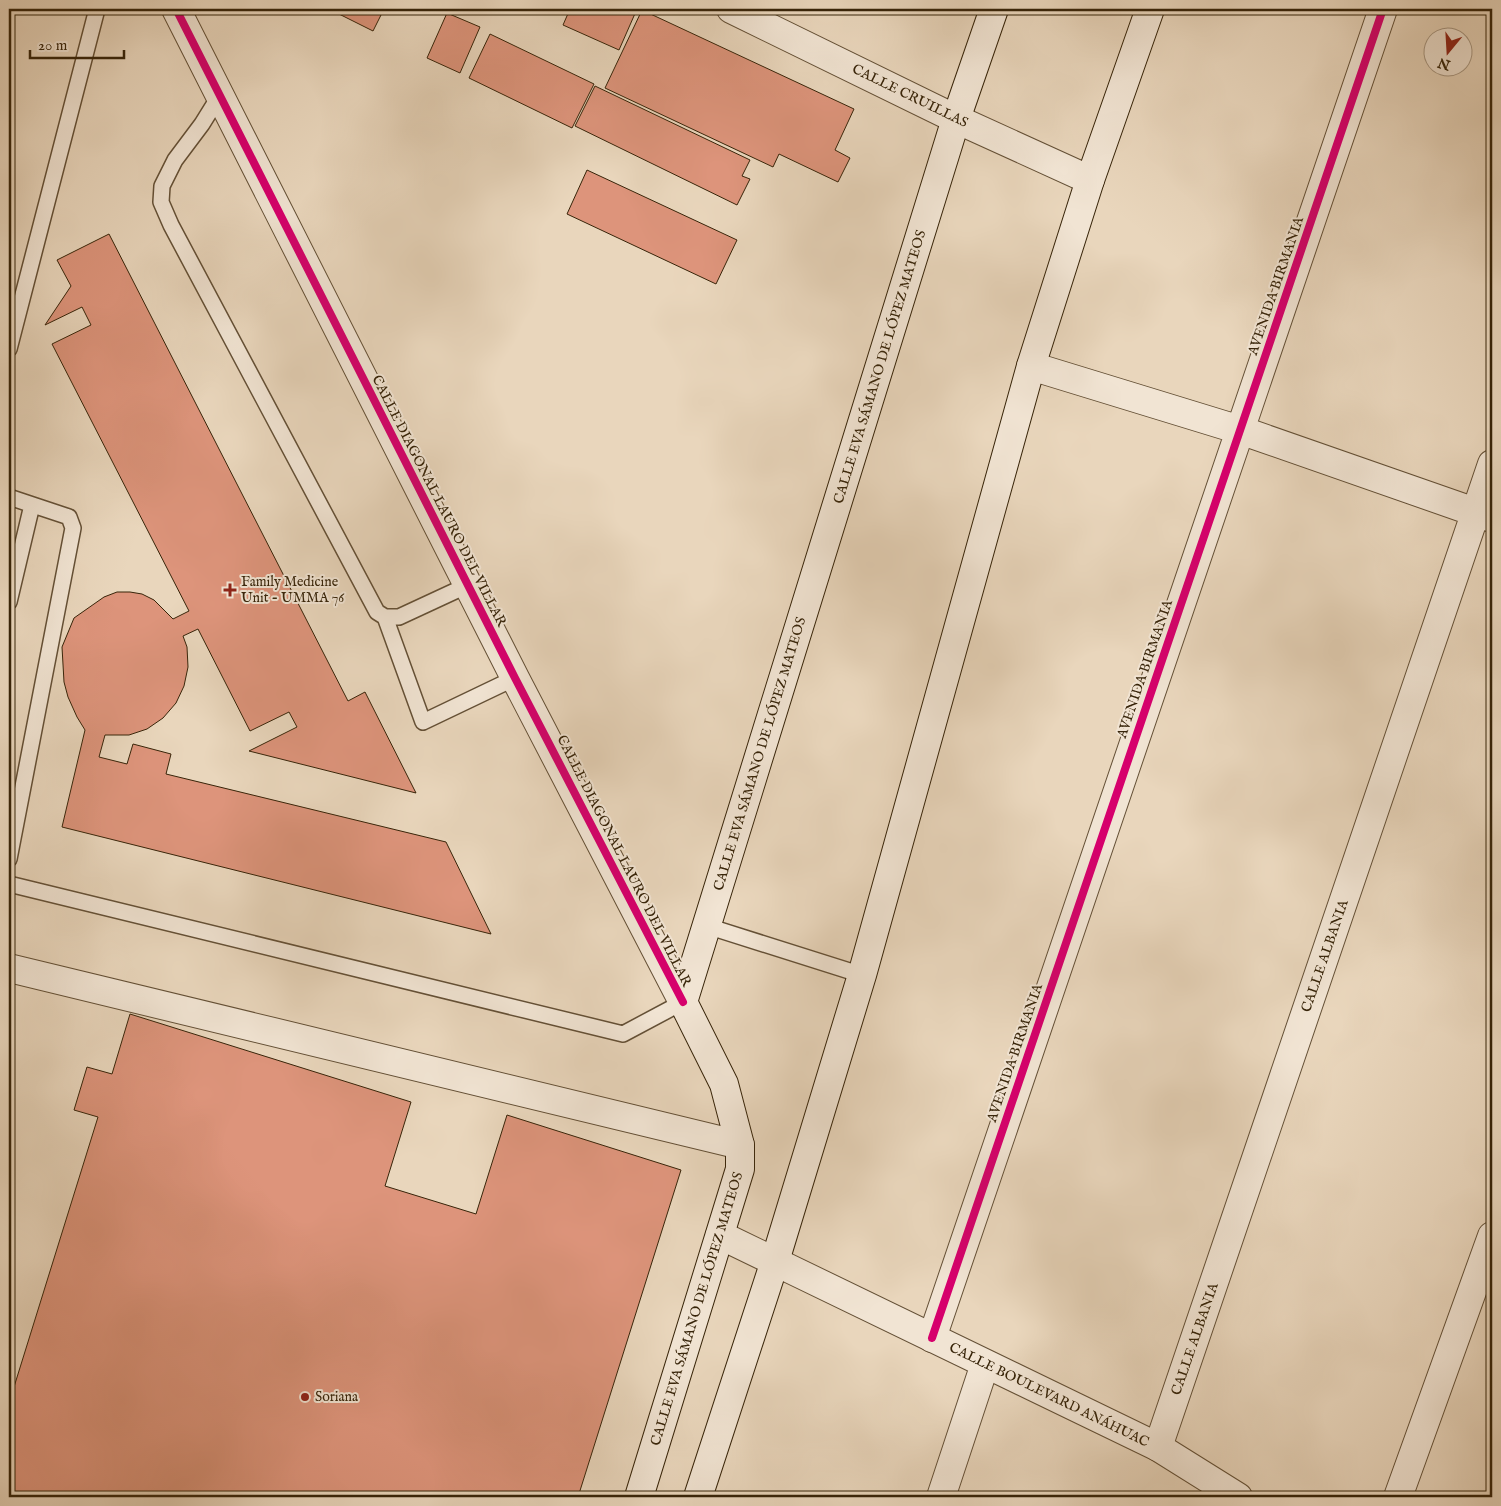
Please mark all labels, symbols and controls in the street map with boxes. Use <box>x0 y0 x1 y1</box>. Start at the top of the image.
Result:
scale bar <box>30 28 124 60</box>
north arrow <box>1424 28 1474 78</box>
text: 20 m <box>38 36 68 55</box>
text: N <box>1436 53 1454 74</box>
street label: CALLE CRUILLAS <box>849 60 971 132</box>
street label: AVENIDA BIRMANIA <box>1244 214 1308 359</box>
street label: CALLE EVA SÁMANO DE LÓPEZ MATEOS <box>829 228 930 506</box>
street label: CALLE DIAGONAL LAURO DEL VILLAR <box>367 372 511 630</box>
place label: Family Medicine Unit - UMMA 76 <box>241 573 345 607</box>
marker: Family Medicine Unit - UMMA 76 <box>223 583 237 597</box>
street label: AVENIDA BIRMANIA <box>1113 597 1177 742</box>
street label: CALLE EVA SÁMANO DE LÓPEZ MATEOS <box>709 615 810 893</box>
street label: CALLE DIAGONAL LAURO DEL VILLAR <box>552 732 696 990</box>
street label: CALLE ALBANIA <box>1297 897 1353 1015</box>
street label: AVENIDA BIRMANIA <box>983 981 1047 1126</box>
street label: CALLE EVA SÁMANO DE LÓPEZ MATEOS <box>646 1170 747 1448</box>
street label: CALLE ALBANIA <box>1167 1280 1223 1398</box>
street label: CALLE BOULEVARD ANÁHUAC <box>946 1338 1152 1451</box>
place label: Soriana <box>315 1388 359 1406</box>
marker: Soriana <box>299 1391 311 1403</box>

